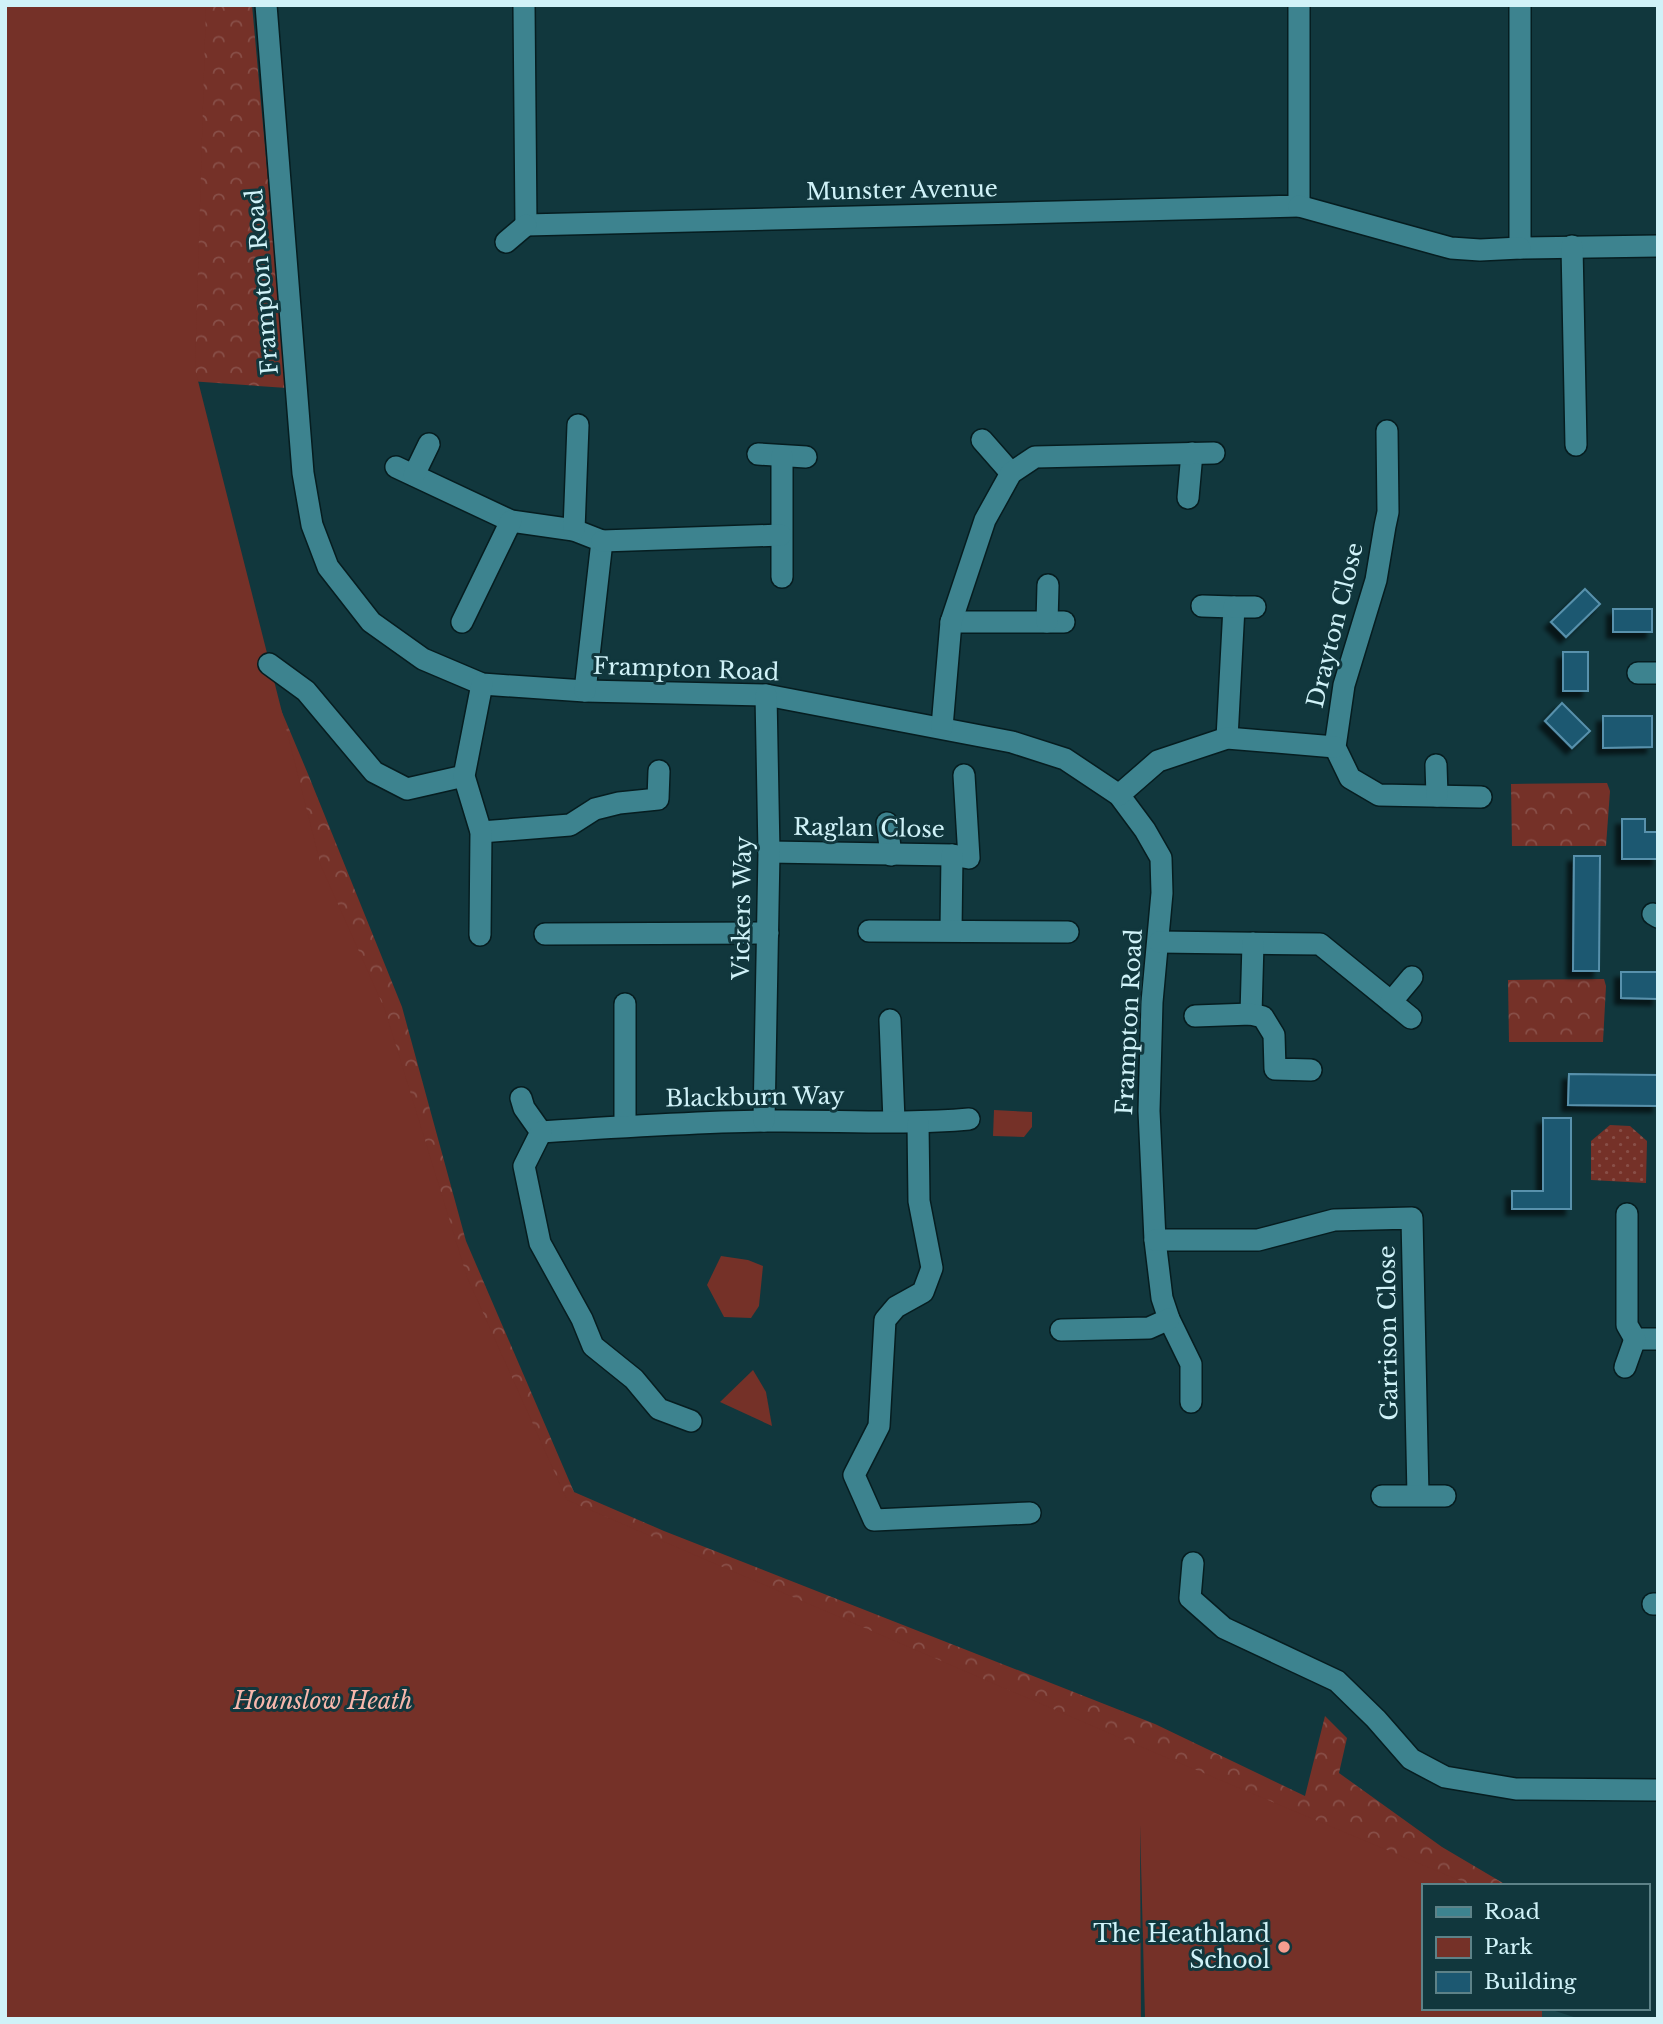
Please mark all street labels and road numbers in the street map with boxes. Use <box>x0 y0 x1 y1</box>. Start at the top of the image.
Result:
street label: Munster Avenue <box>806 174 998 206</box>
street label: Frampton Road <box>240 188 284 376</box>
street label: Drayton Close <box>1301 540 1369 710</box>
street label: Frampton Road <box>592 652 780 686</box>
street label: Raglan Close <box>793 813 945 843</box>
street label: Vickers Way <box>727 836 757 981</box>
street label: Frampton Road <box>1110 928 1148 1116</box>
street label: Blackburn Way <box>665 1081 845 1113</box>
street label: Garrison Close <box>1372 1245 1404 1421</box>

